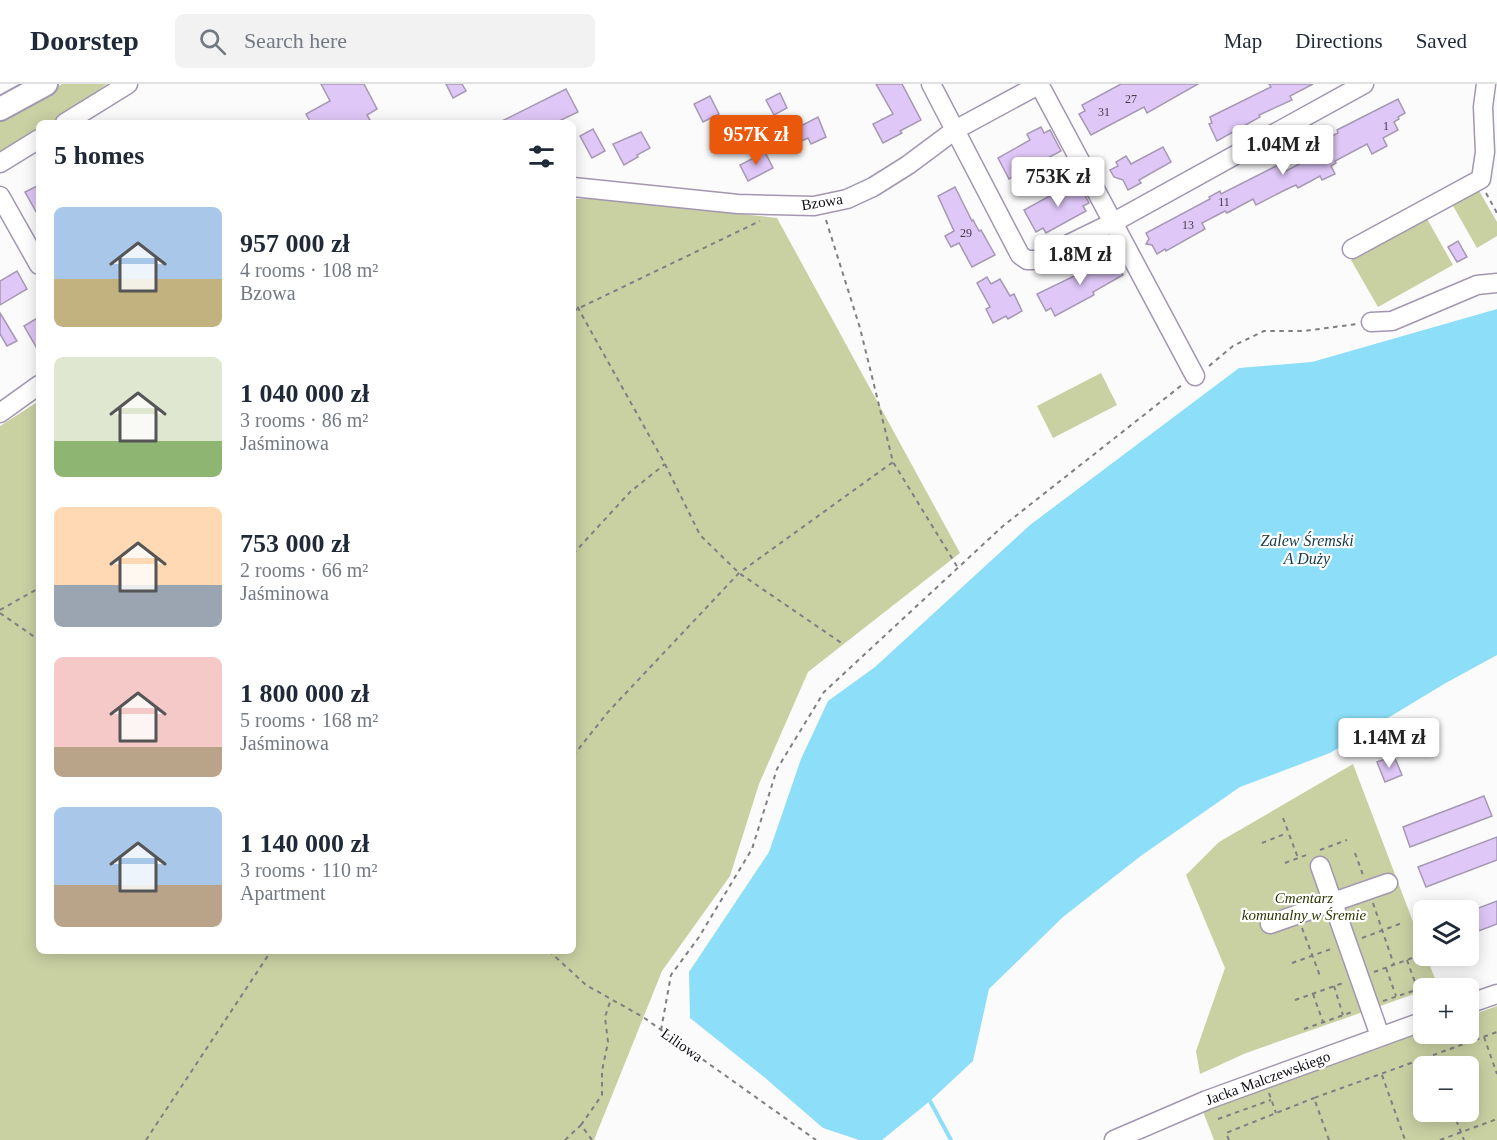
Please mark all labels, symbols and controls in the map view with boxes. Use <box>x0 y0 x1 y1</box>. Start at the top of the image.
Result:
search box <box>175 14 595 68</box>
text: Doorstep <box>30 25 139 56</box>
icon: search <box>196 25 229 58</box>
text: Search here <box>244 28 347 53</box>
text: Map <box>1224 29 1262 53</box>
text: Directions <box>1295 29 1383 53</box>
text: Saved <box>1416 29 1467 53</box>
house number: 27 <box>1125 92 1137 106</box>
house number: 31 <box>1098 105 1110 119</box>
pin: 957K zł <box>701 115 811 166</box>
house number: 1 <box>1383 119 1389 133</box>
text: 957K zł <box>724 123 789 145</box>
pin: 1.04M zł <box>1221 125 1345 176</box>
text: 1.04M zł <box>1246 133 1320 155</box>
icon: filters <box>525 140 558 173</box>
text: 5 homes <box>54 141 144 170</box>
pin: 753K zł <box>1003 157 1113 208</box>
text: 753K zł <box>1026 165 1091 187</box>
street label: Bzowa <box>800 191 844 213</box>
house number: 11 <box>1218 195 1230 209</box>
house number: 13 <box>1182 218 1194 232</box>
house number: 29 <box>960 226 972 240</box>
text: 957 000 zł <box>240 229 350 258</box>
icon: home <box>102 231 174 303</box>
pin: 1.8M zł <box>1025 235 1135 286</box>
text: 1.8M zł <box>1048 243 1112 265</box>
text: 4 rooms · 108 m² <box>240 259 378 281</box>
text: Bzowa <box>240 282 296 304</box>
text: 1 040 000 zł <box>240 379 369 408</box>
icon: home <box>102 381 174 453</box>
text: 3 rooms · 86 m² <box>240 409 368 431</box>
text: Jaśminowa <box>240 432 329 454</box>
text: 753 000 zł <box>240 529 350 558</box>
icon: home <box>102 531 174 603</box>
water label: Zalew Śremski A Duży <box>1260 531 1354 568</box>
text: 2 rooms · 66 m² <box>240 559 368 581</box>
text: Jaśminowa <box>240 582 329 604</box>
text: 1 800 000 zł <box>240 679 369 708</box>
icon: home <box>102 681 174 753</box>
text: 5 rooms · 168 m² <box>240 709 378 731</box>
pin: 1.14M zł <box>1327 718 1451 769</box>
text: 1.14M zł <box>1352 726 1426 748</box>
text: Jaśminowa <box>240 732 329 754</box>
text: 1 140 000 zł <box>240 829 369 858</box>
icon: home <box>102 831 174 903</box>
text: 3 rooms · 110 m² <box>240 859 377 881</box>
text: Apartment <box>240 882 326 904</box>
park label: Cmentarz komunalny w Śremie <box>1242 890 1367 923</box>
map controls <box>1413 900 1479 1122</box>
button: layers <box>1413 900 1479 966</box>
button: + <box>1413 978 1479 1044</box>
street label: Liliowa <box>658 1025 706 1065</box>
street label: Jacka Malczewskiego <box>1204 1048 1332 1108</box>
button: − <box>1413 1056 1479 1122</box>

